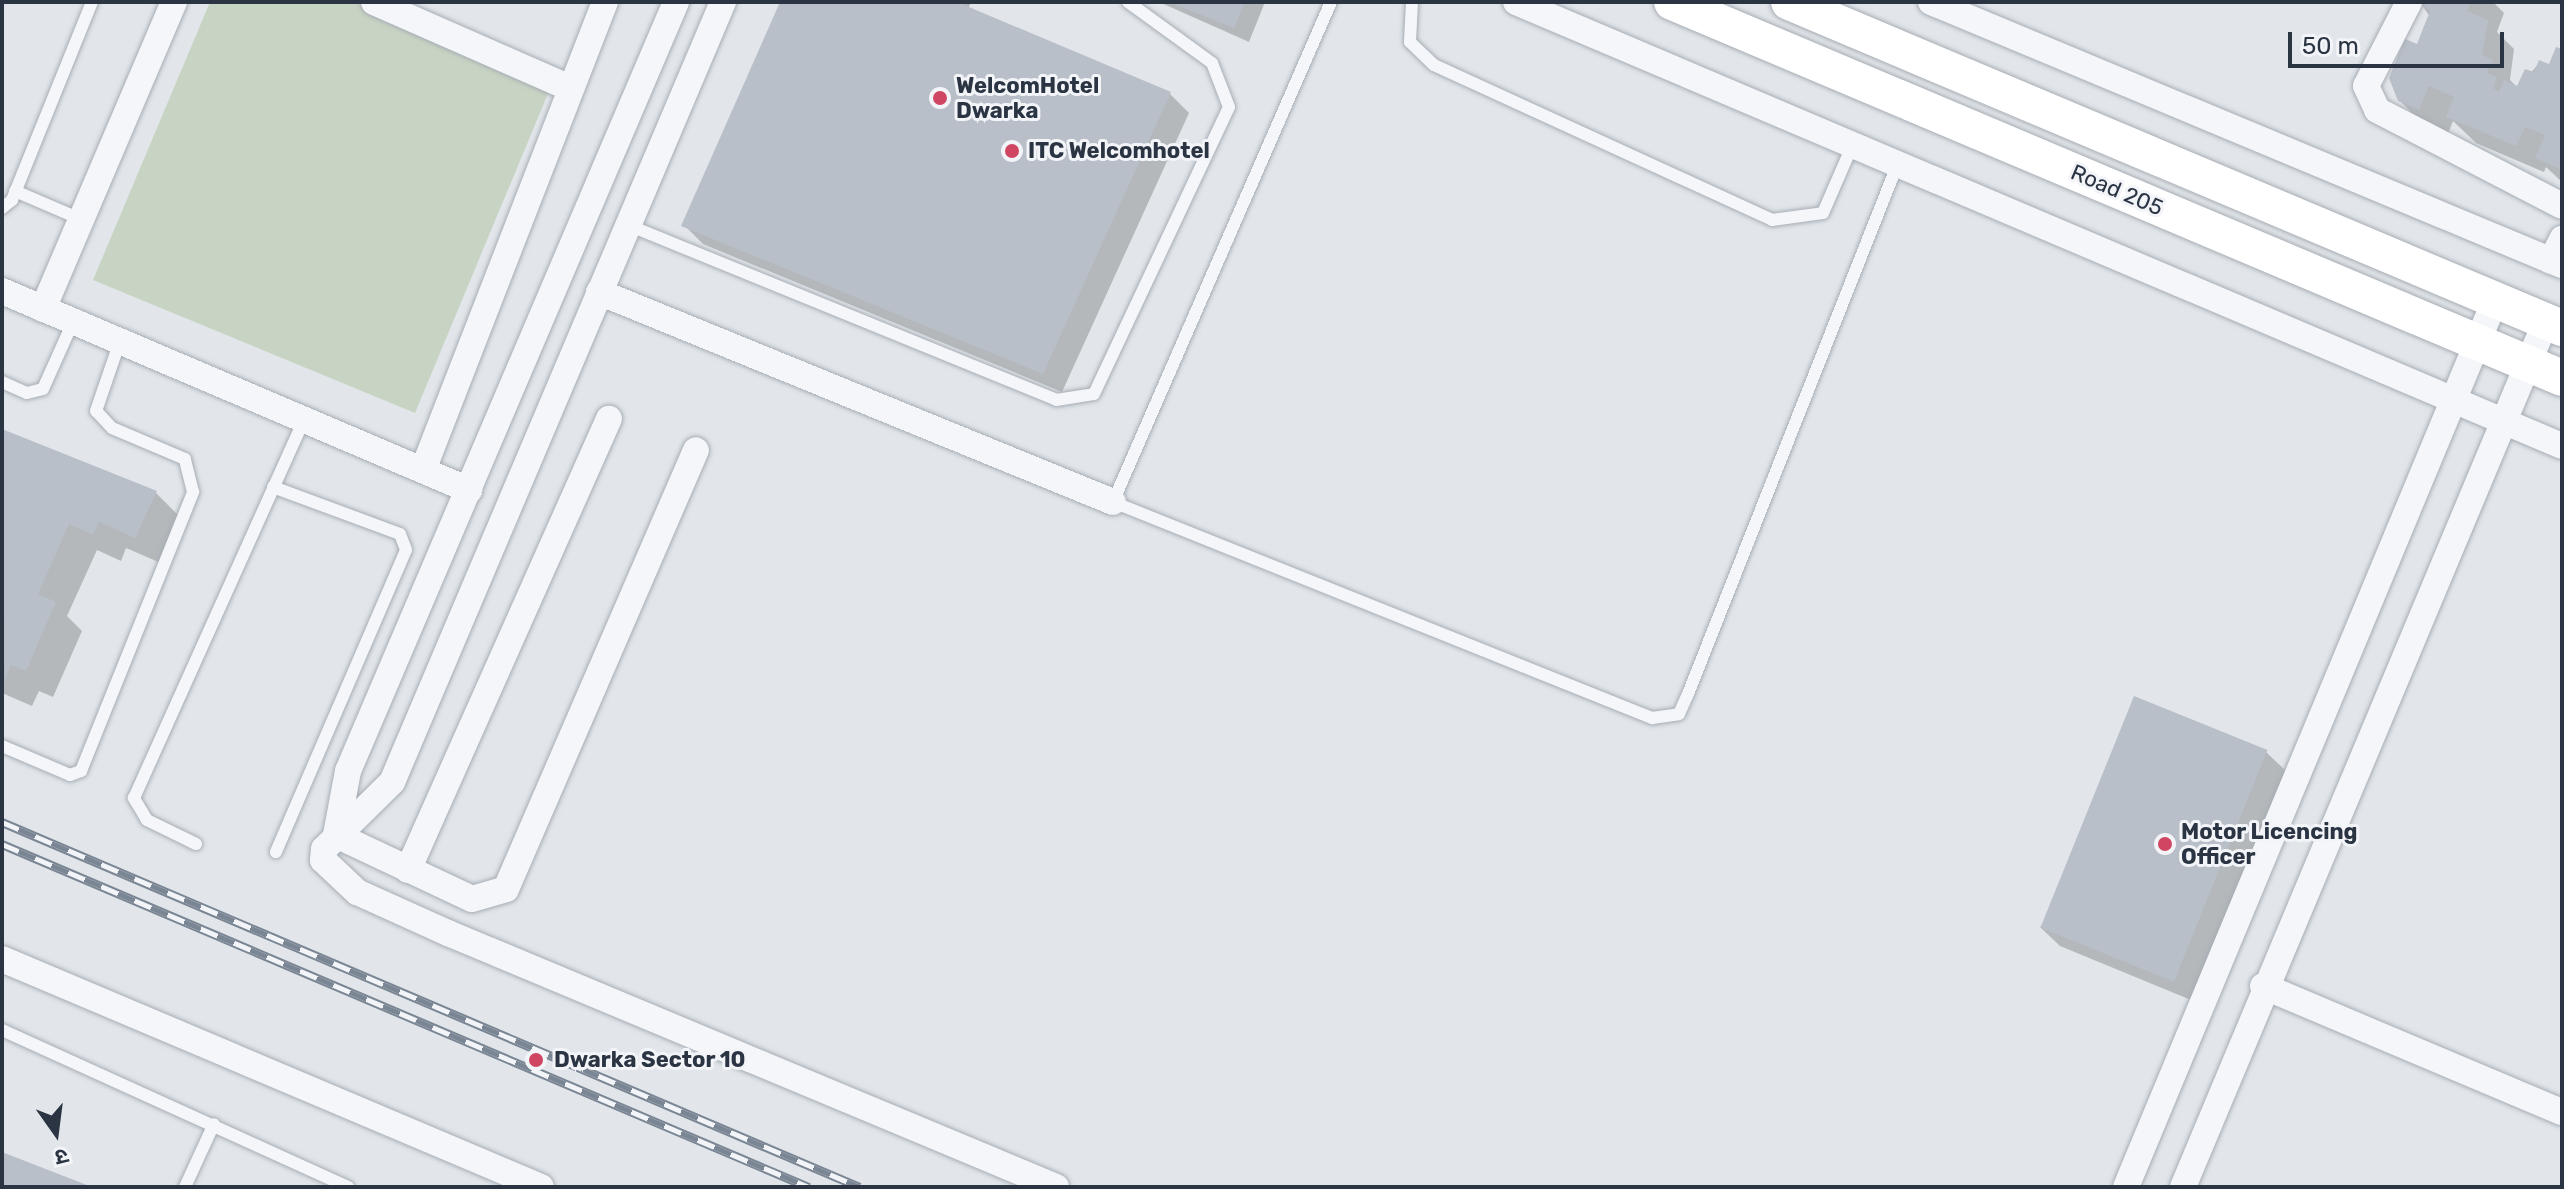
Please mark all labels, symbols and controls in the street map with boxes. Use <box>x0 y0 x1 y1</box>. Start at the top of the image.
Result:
scale bar <box>2292 16 2508 66</box>
text: 50 m <box>2302 32 2359 60</box>
place label: WelcomHotel Dwarka <box>956 72 1099 124</box>
marker: WelcomHotel Dwarka <box>931 89 949 107</box>
place label: ITC Welcomhotel <box>1028 138 1210 164</box>
marker: ITC Welcomhotel <box>1003 142 1021 160</box>
street label: Road 205 <box>2067 159 2167 221</box>
place label: Motor Licencing Officer <box>2181 818 2358 870</box>
marker: Motor Licencing Officer <box>2156 835 2174 853</box>
place label: Dwarka Sector 10 <box>554 1047 746 1073</box>
marker: Dwarka Sector 10 <box>525 1049 547 1071</box>
north arrow <box>16 1093 96 1173</box>
text: उ <box>52 1142 71 1171</box>

